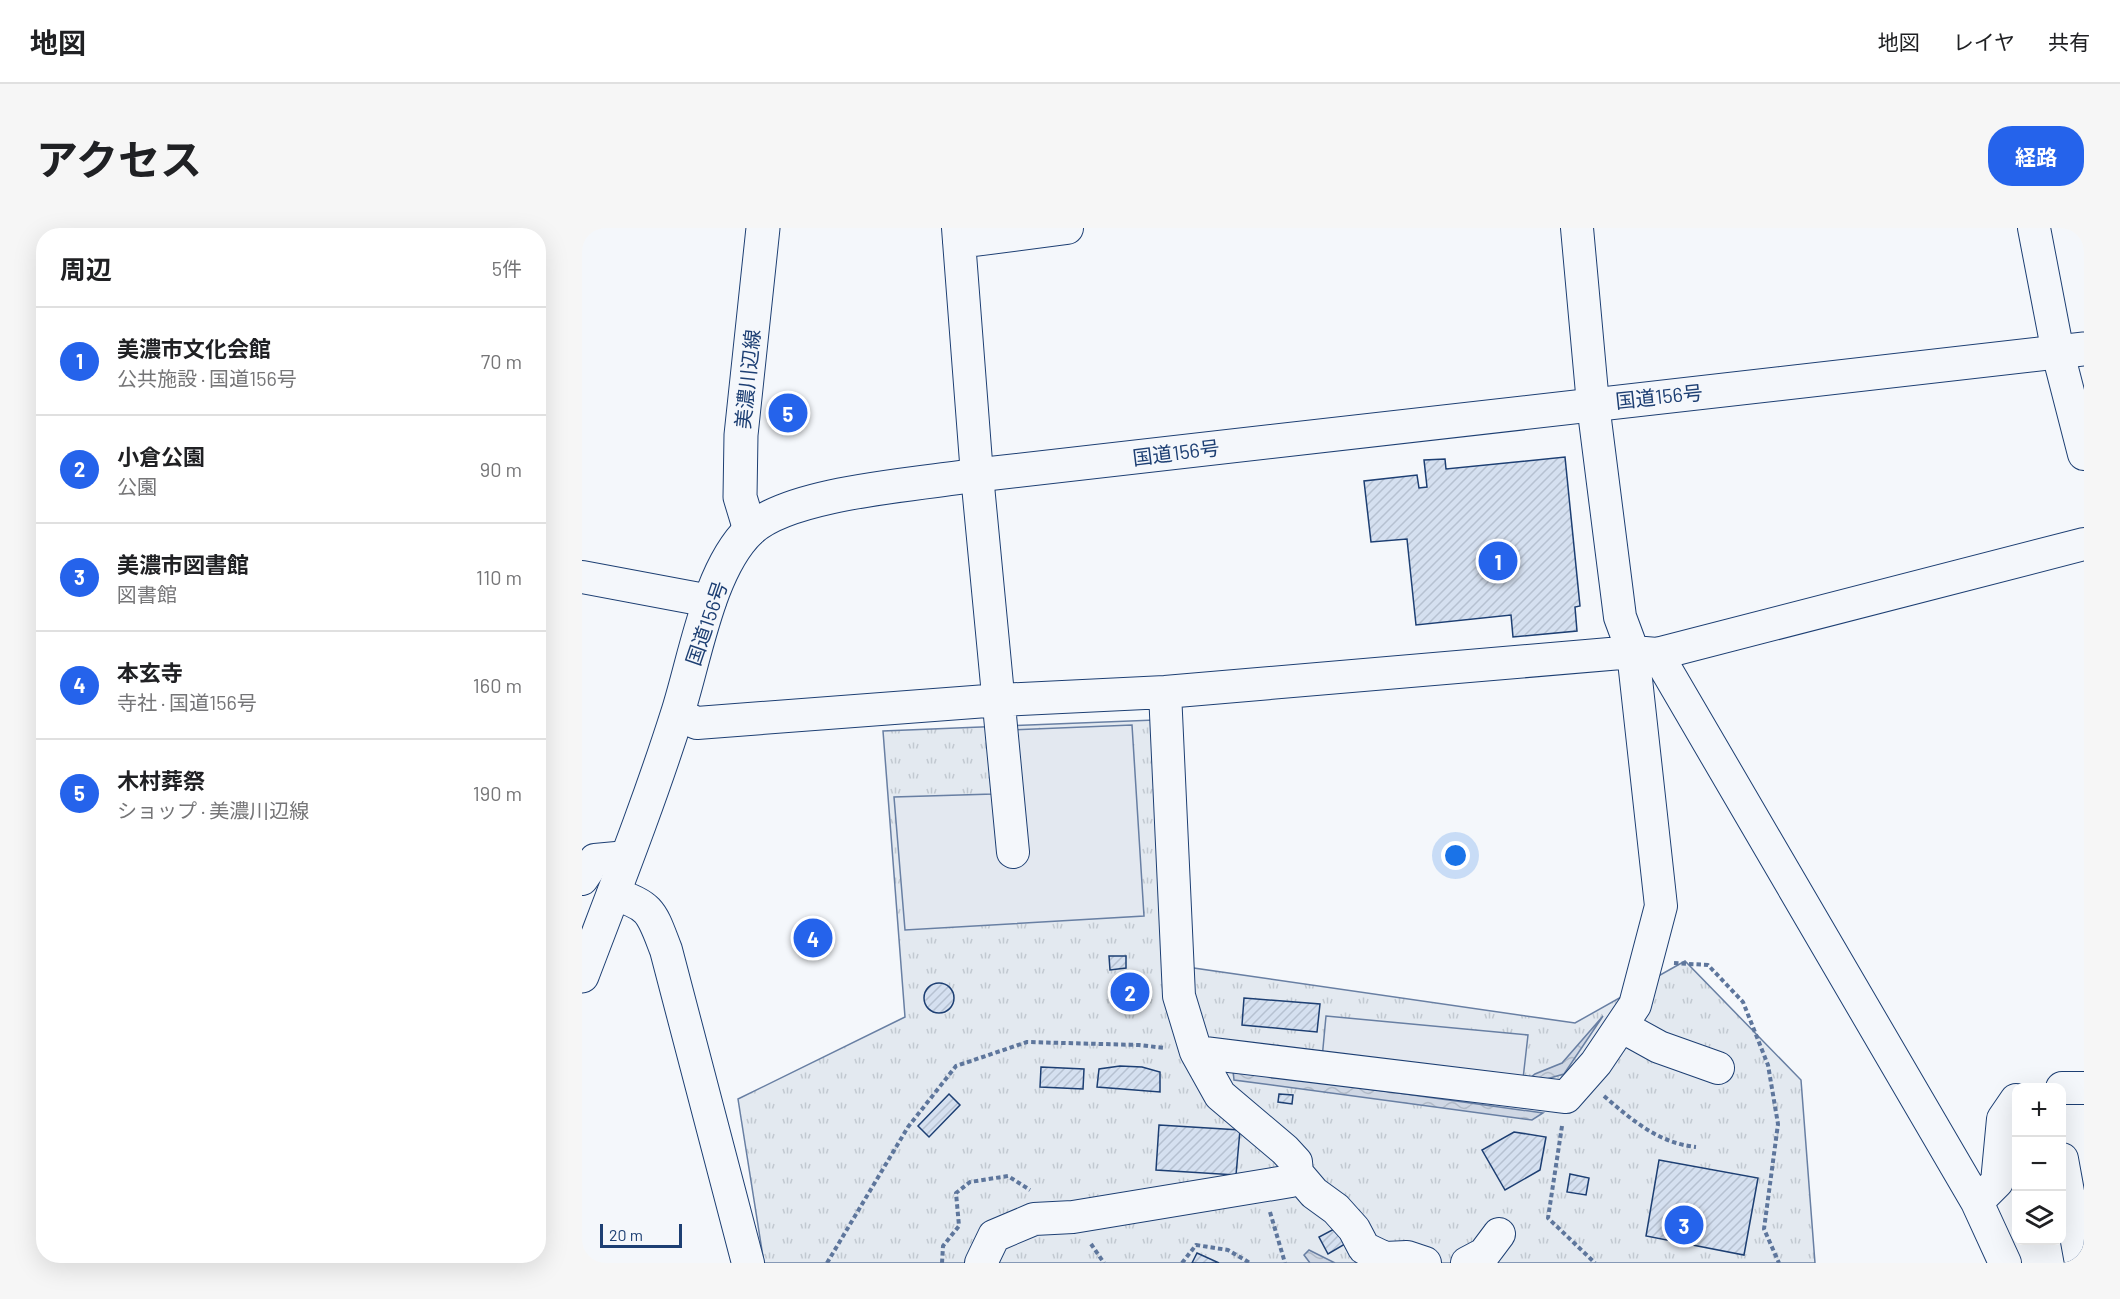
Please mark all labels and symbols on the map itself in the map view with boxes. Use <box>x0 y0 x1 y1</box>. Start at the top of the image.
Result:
street label: 美濃川辺線 <box>730 328 764 430</box>
street label: 国道156号 <box>1614 379 1704 413</box>
pin: 5 <box>768 390 808 435</box>
street label: 国道156号 <box>1131 435 1221 469</box>
pin: 1 <box>1478 538 1518 584</box>
street label: 国道156号 <box>680 578 732 668</box>
your location <box>1441 841 1470 870</box>
pin: 4 <box>794 916 832 960</box>
pin: 2 <box>1110 970 1150 1014</box>
pin: 3 <box>1664 1202 1704 1248</box>
scale bar <box>600 1221 682 1248</box>

